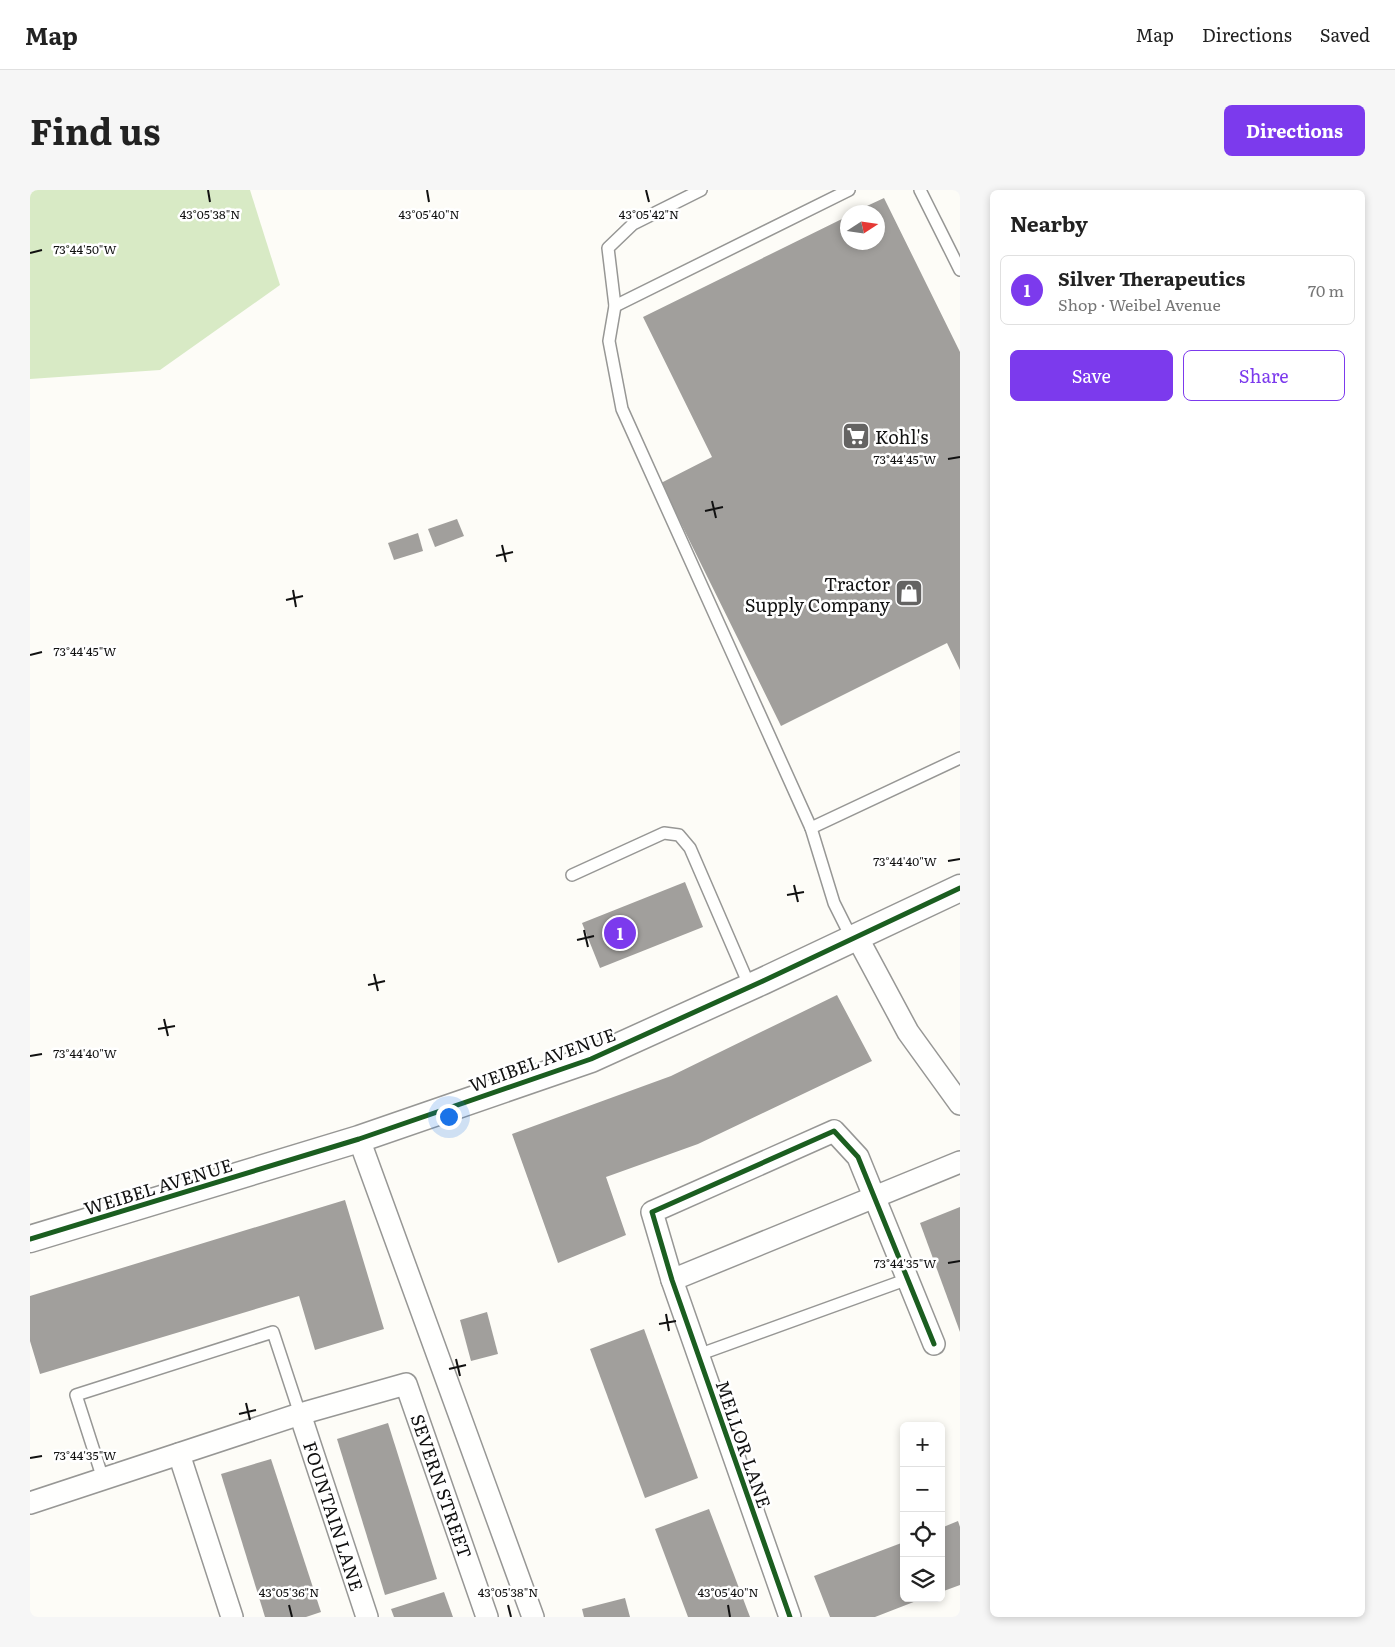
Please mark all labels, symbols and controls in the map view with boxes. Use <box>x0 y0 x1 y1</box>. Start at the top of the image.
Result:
text: Map <box>25 17 78 52</box>
text: Map <box>1136 21 1174 48</box>
text: Directions <box>1202 21 1292 48</box>
text: Saved <box>1320 21 1370 48</box>
text: Find us <box>30 104 160 156</box>
button: Directions <box>1224 105 1365 156</box>
text: 43°05'38"N <box>180 205 240 223</box>
text: 43°05'40"N <box>398 205 460 223</box>
text: 43°05'42"N <box>619 205 679 223</box>
north arrow <box>840 205 885 250</box>
text: Nearby <box>1010 207 1088 238</box>
text: 73°44'50"W <box>53 240 117 258</box>
text: Silver Therapeutics <box>1058 264 1245 292</box>
text: 1 <box>1024 278 1030 302</box>
text: 70 m <box>1308 278 1344 302</box>
text: Shop · Weibel Avenue <box>1058 292 1221 316</box>
button: Save <box>1010 350 1173 401</box>
button: Share <box>1183 350 1345 401</box>
supermarket icon: Kohl's <box>841 421 871 451</box>
place label: Kohl's <box>875 423 928 450</box>
text: 73°44'45"W <box>874 450 936 468</box>
place label: Tractor Supply Company <box>745 570 891 618</box>
shop icon: Tractor Supply Company <box>894 578 924 608</box>
text: 73°44'45"W <box>54 642 116 660</box>
text: 73°44'40"W <box>873 852 937 870</box>
pin: 1 <box>604 914 636 952</box>
street label: WEIBEL AVENUE <box>465 1020 619 1098</box>
text: 73°44'40"W <box>53 1044 117 1062</box>
your location <box>436 1104 462 1130</box>
street label: WEIBEL AVENUE <box>80 1151 236 1221</box>
text: 73°44'35"W <box>874 1254 936 1272</box>
street label: MELLOR LANE <box>709 1376 779 1512</box>
street label: SEVERN STREET <box>405 1410 479 1562</box>
map controls <box>900 1422 945 1602</box>
button: + <box>900 1422 945 1467</box>
street label: FOUNTAIN LANE <box>297 1438 371 1594</box>
text: 73°44'35"W <box>54 1446 116 1464</box>
button: − <box>900 1467 945 1512</box>
button: locate <box>900 1512 945 1557</box>
button: layers <box>900 1557 945 1602</box>
text: 43°05'36"N <box>259 1583 319 1601</box>
text: 43°05'38"N <box>478 1583 538 1601</box>
text: 43°05'40"N <box>697 1583 759 1601</box>

